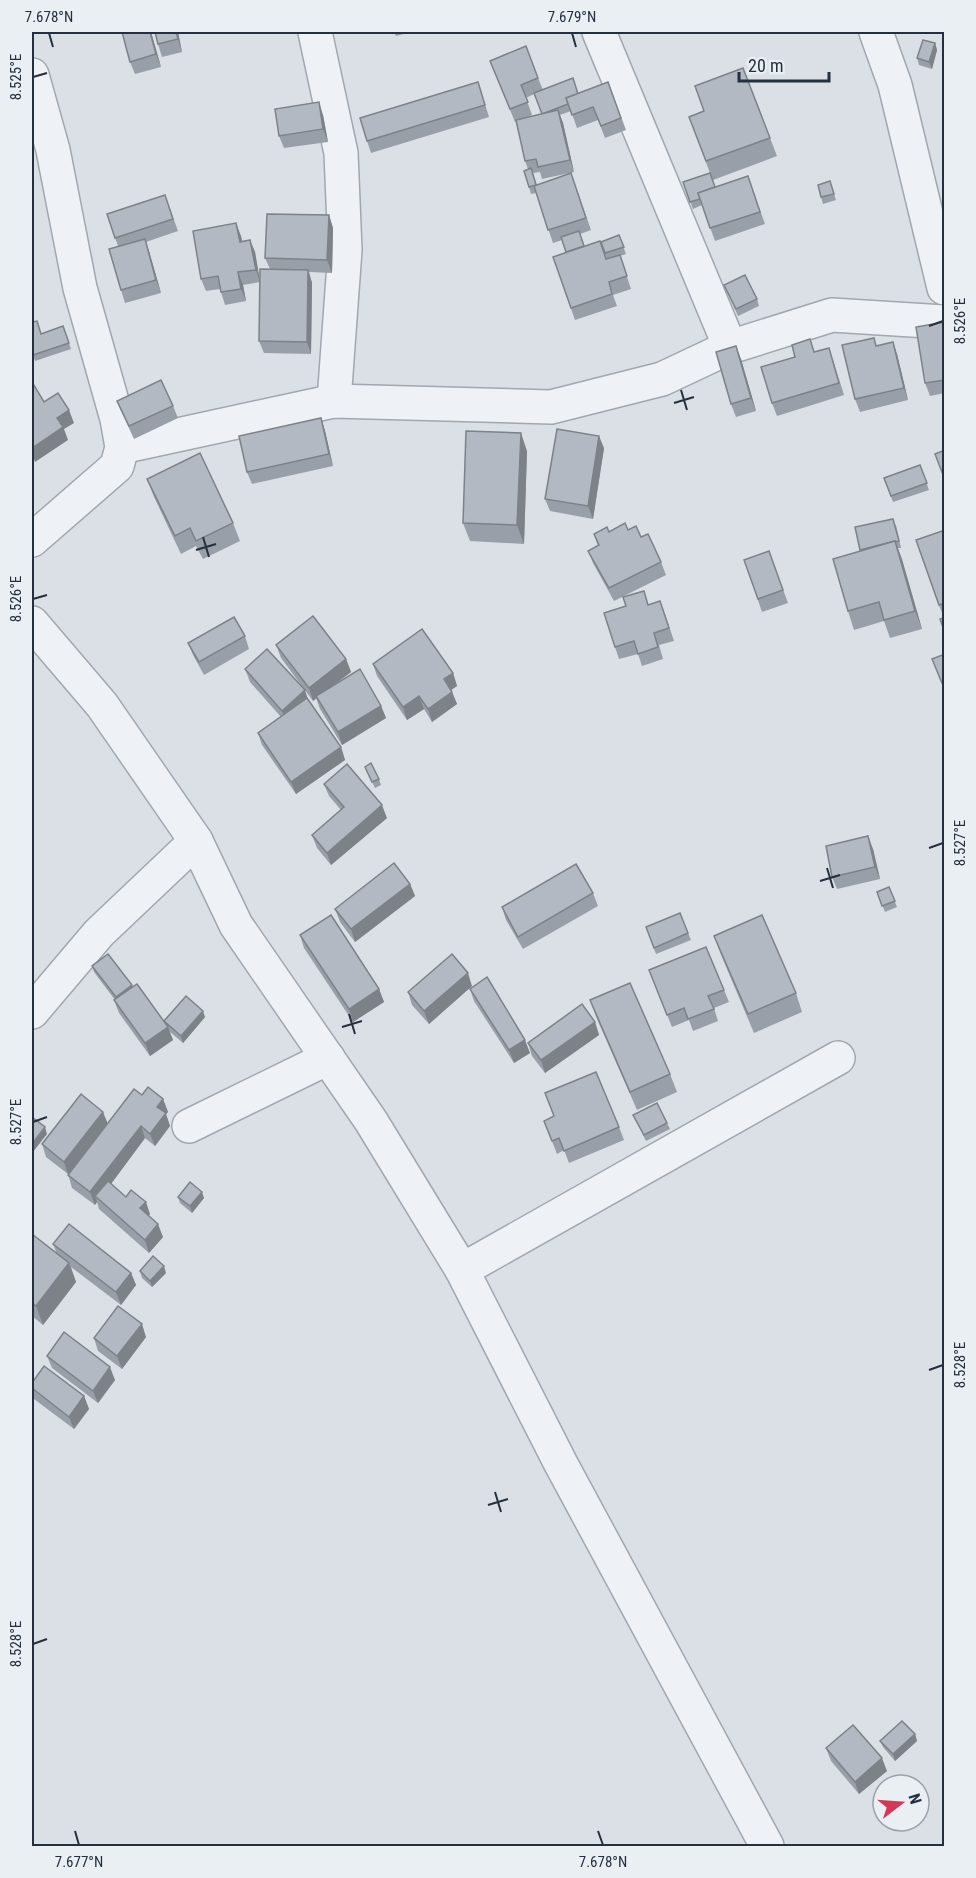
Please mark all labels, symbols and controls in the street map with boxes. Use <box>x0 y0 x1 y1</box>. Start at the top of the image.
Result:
text: 7.678°N <box>25 8 73 26</box>
text: 7.679°N <box>548 8 596 26</box>
scale bar <box>739 45 829 83</box>
text: 8.525°E <box>7 54 25 100</box>
text: 20 m <box>748 55 783 76</box>
text: 8.526°E <box>951 298 969 344</box>
text: 8.526°E <box>7 576 25 622</box>
text: 8.527°E <box>951 820 969 866</box>
text: 8.527°E <box>7 1099 25 1145</box>
text: 8.528°E <box>951 1342 969 1388</box>
text: 8.528°E <box>7 1621 25 1667</box>
north arrow <box>871 1773 931 1833</box>
text: N <box>904 1791 925 1806</box>
text: 7.677°N <box>55 1853 103 1871</box>
text: 7.678°N <box>579 1853 627 1871</box>

